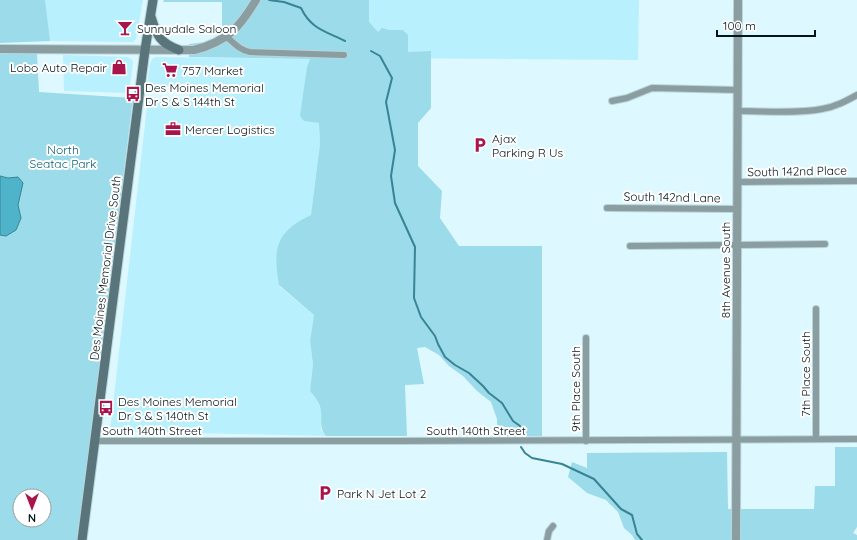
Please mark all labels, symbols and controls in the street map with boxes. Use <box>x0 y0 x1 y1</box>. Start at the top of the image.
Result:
scale bar <box>717 12 815 38</box>
text: 100 m <box>723 18 756 33</box>
bar icon: Sunnydale Saloon <box>116 19 134 37</box>
place label: Sunnydale Saloon <box>137 21 236 36</box>
shop icon: Lobo Auto Repair <box>110 58 128 76</box>
place label: Lobo Auto Repair <box>10 60 107 75</box>
supermarket icon: 757 Market <box>161 61 179 79</box>
place label: 757 Market <box>182 63 243 78</box>
place label: Des Moines Memorial Dr S & S 144th St <box>145 80 264 109</box>
bus stop icon: Des Moines Memorial Dr S & S 144th St <box>124 85 142 103</box>
office icon: Mercer Logistics <box>164 120 182 138</box>
place label: Mercer Logistics <box>185 122 275 137</box>
place label: Ajax Parking R Us <box>492 131 564 160</box>
parking icon: Ajax Parking R Us <box>471 136 489 154</box>
park label: North Seatac Park <box>29 142 97 171</box>
street label: South 142nd Place <box>747 163 847 179</box>
street label: Des Moines Memorial Drive South <box>86 175 124 361</box>
street label: South 142nd Lane <box>623 189 721 205</box>
street label: 8th Avenue South <box>718 222 733 318</box>
street label: 7th Place South <box>798 331 813 417</box>
street label: 9th Place South <box>568 346 583 432</box>
place label: Des Moines Memorial Dr S & S 140th St <box>118 394 237 423</box>
bus stop icon: Des Moines Memorial Dr S & S 140th St <box>97 399 115 417</box>
street label: South 140th Street <box>102 423 202 438</box>
street label: South 140th Street <box>426 423 526 438</box>
parking icon: Park N Jet Lot 2 <box>316 484 334 502</box>
place label: Park N Jet Lot 2 <box>337 486 427 501</box>
north arrow <box>12 488 52 528</box>
text: N <box>28 511 36 525</box>

